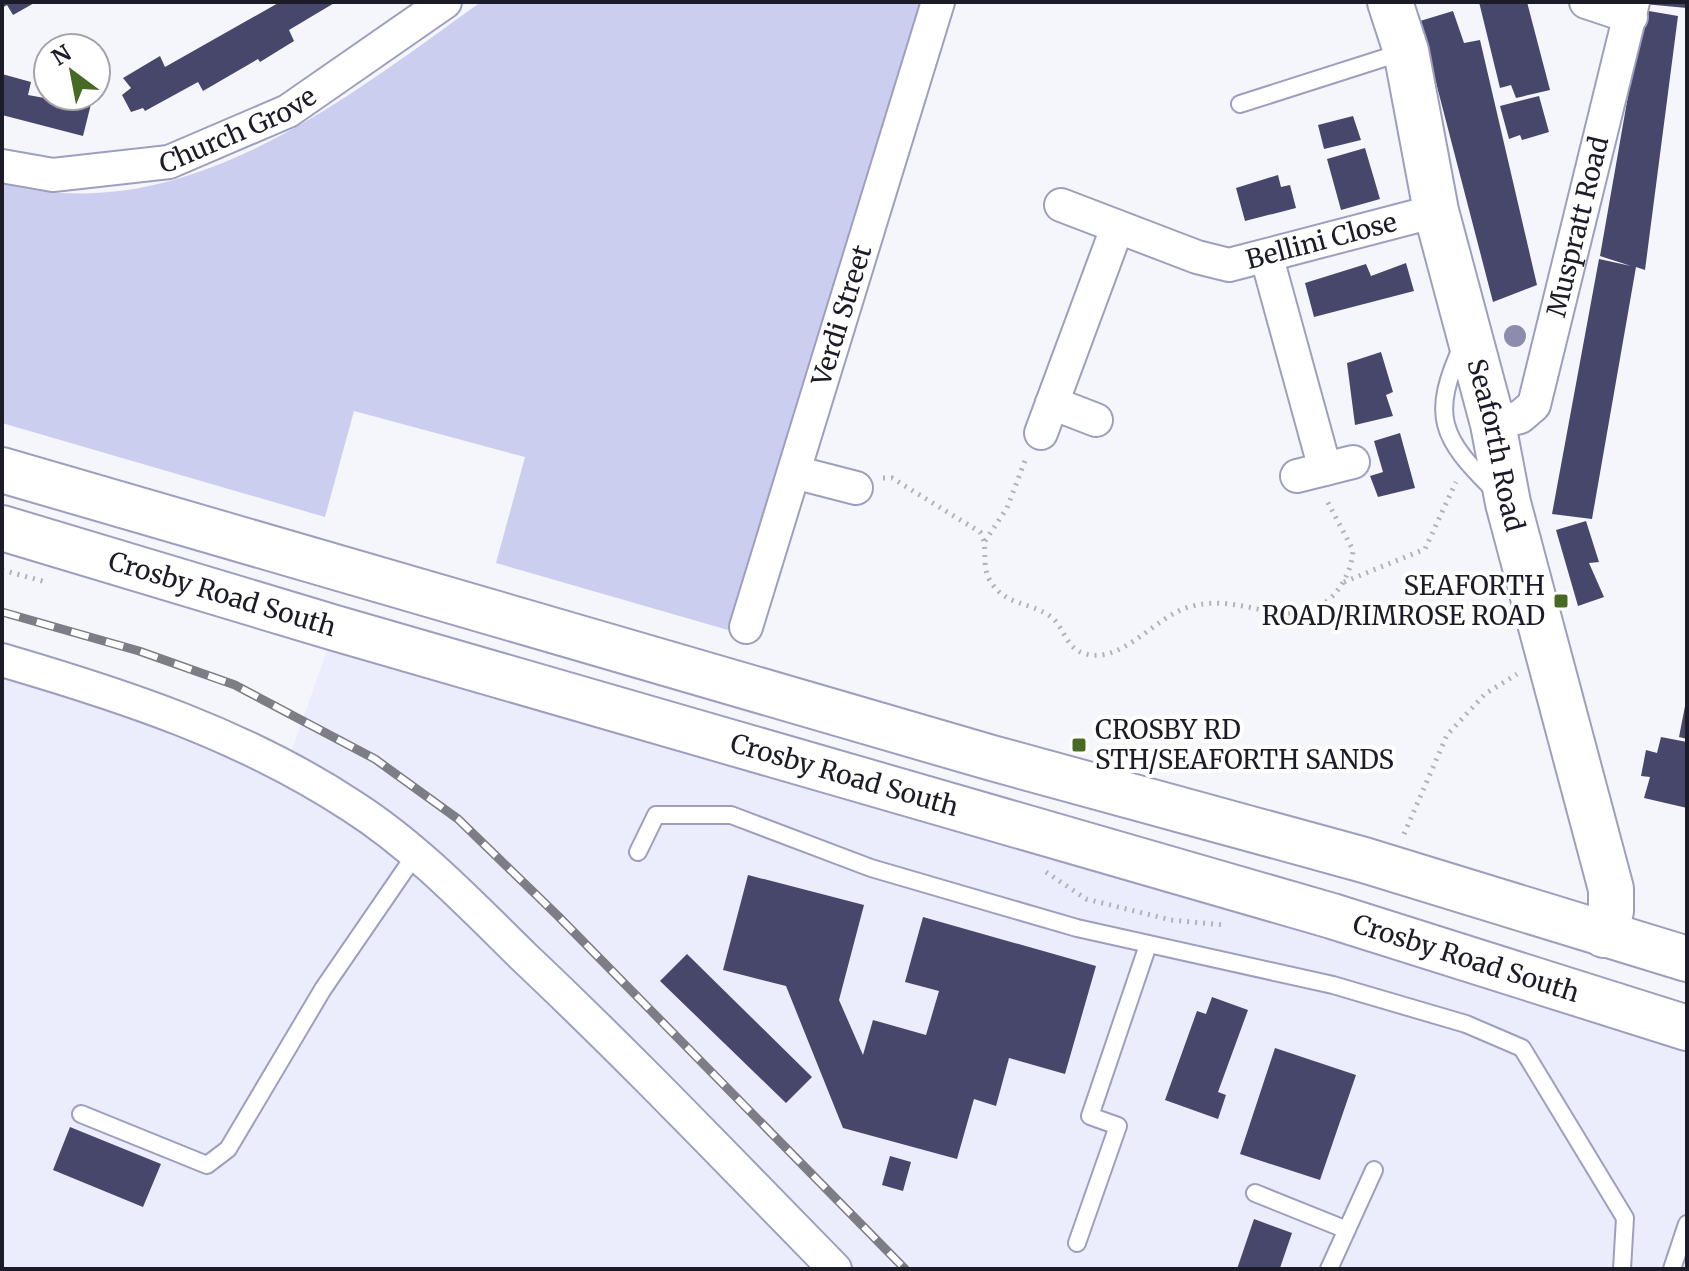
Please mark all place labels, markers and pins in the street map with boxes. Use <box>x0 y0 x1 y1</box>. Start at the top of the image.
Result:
place label: SEAFORTH ROAD/RIMROSE ROAD <box>1262 569 1545 632</box>
marker: SEAFORTH ROAD/RIMROSE ROAD <box>1552 592 1570 610</box>
place label: CROSBY RD STH/SEAFORTH SANDS <box>1095 713 1394 776</box>
marker: CROSBY RD STH/SEAFORTH SANDS <box>1070 736 1088 754</box>

